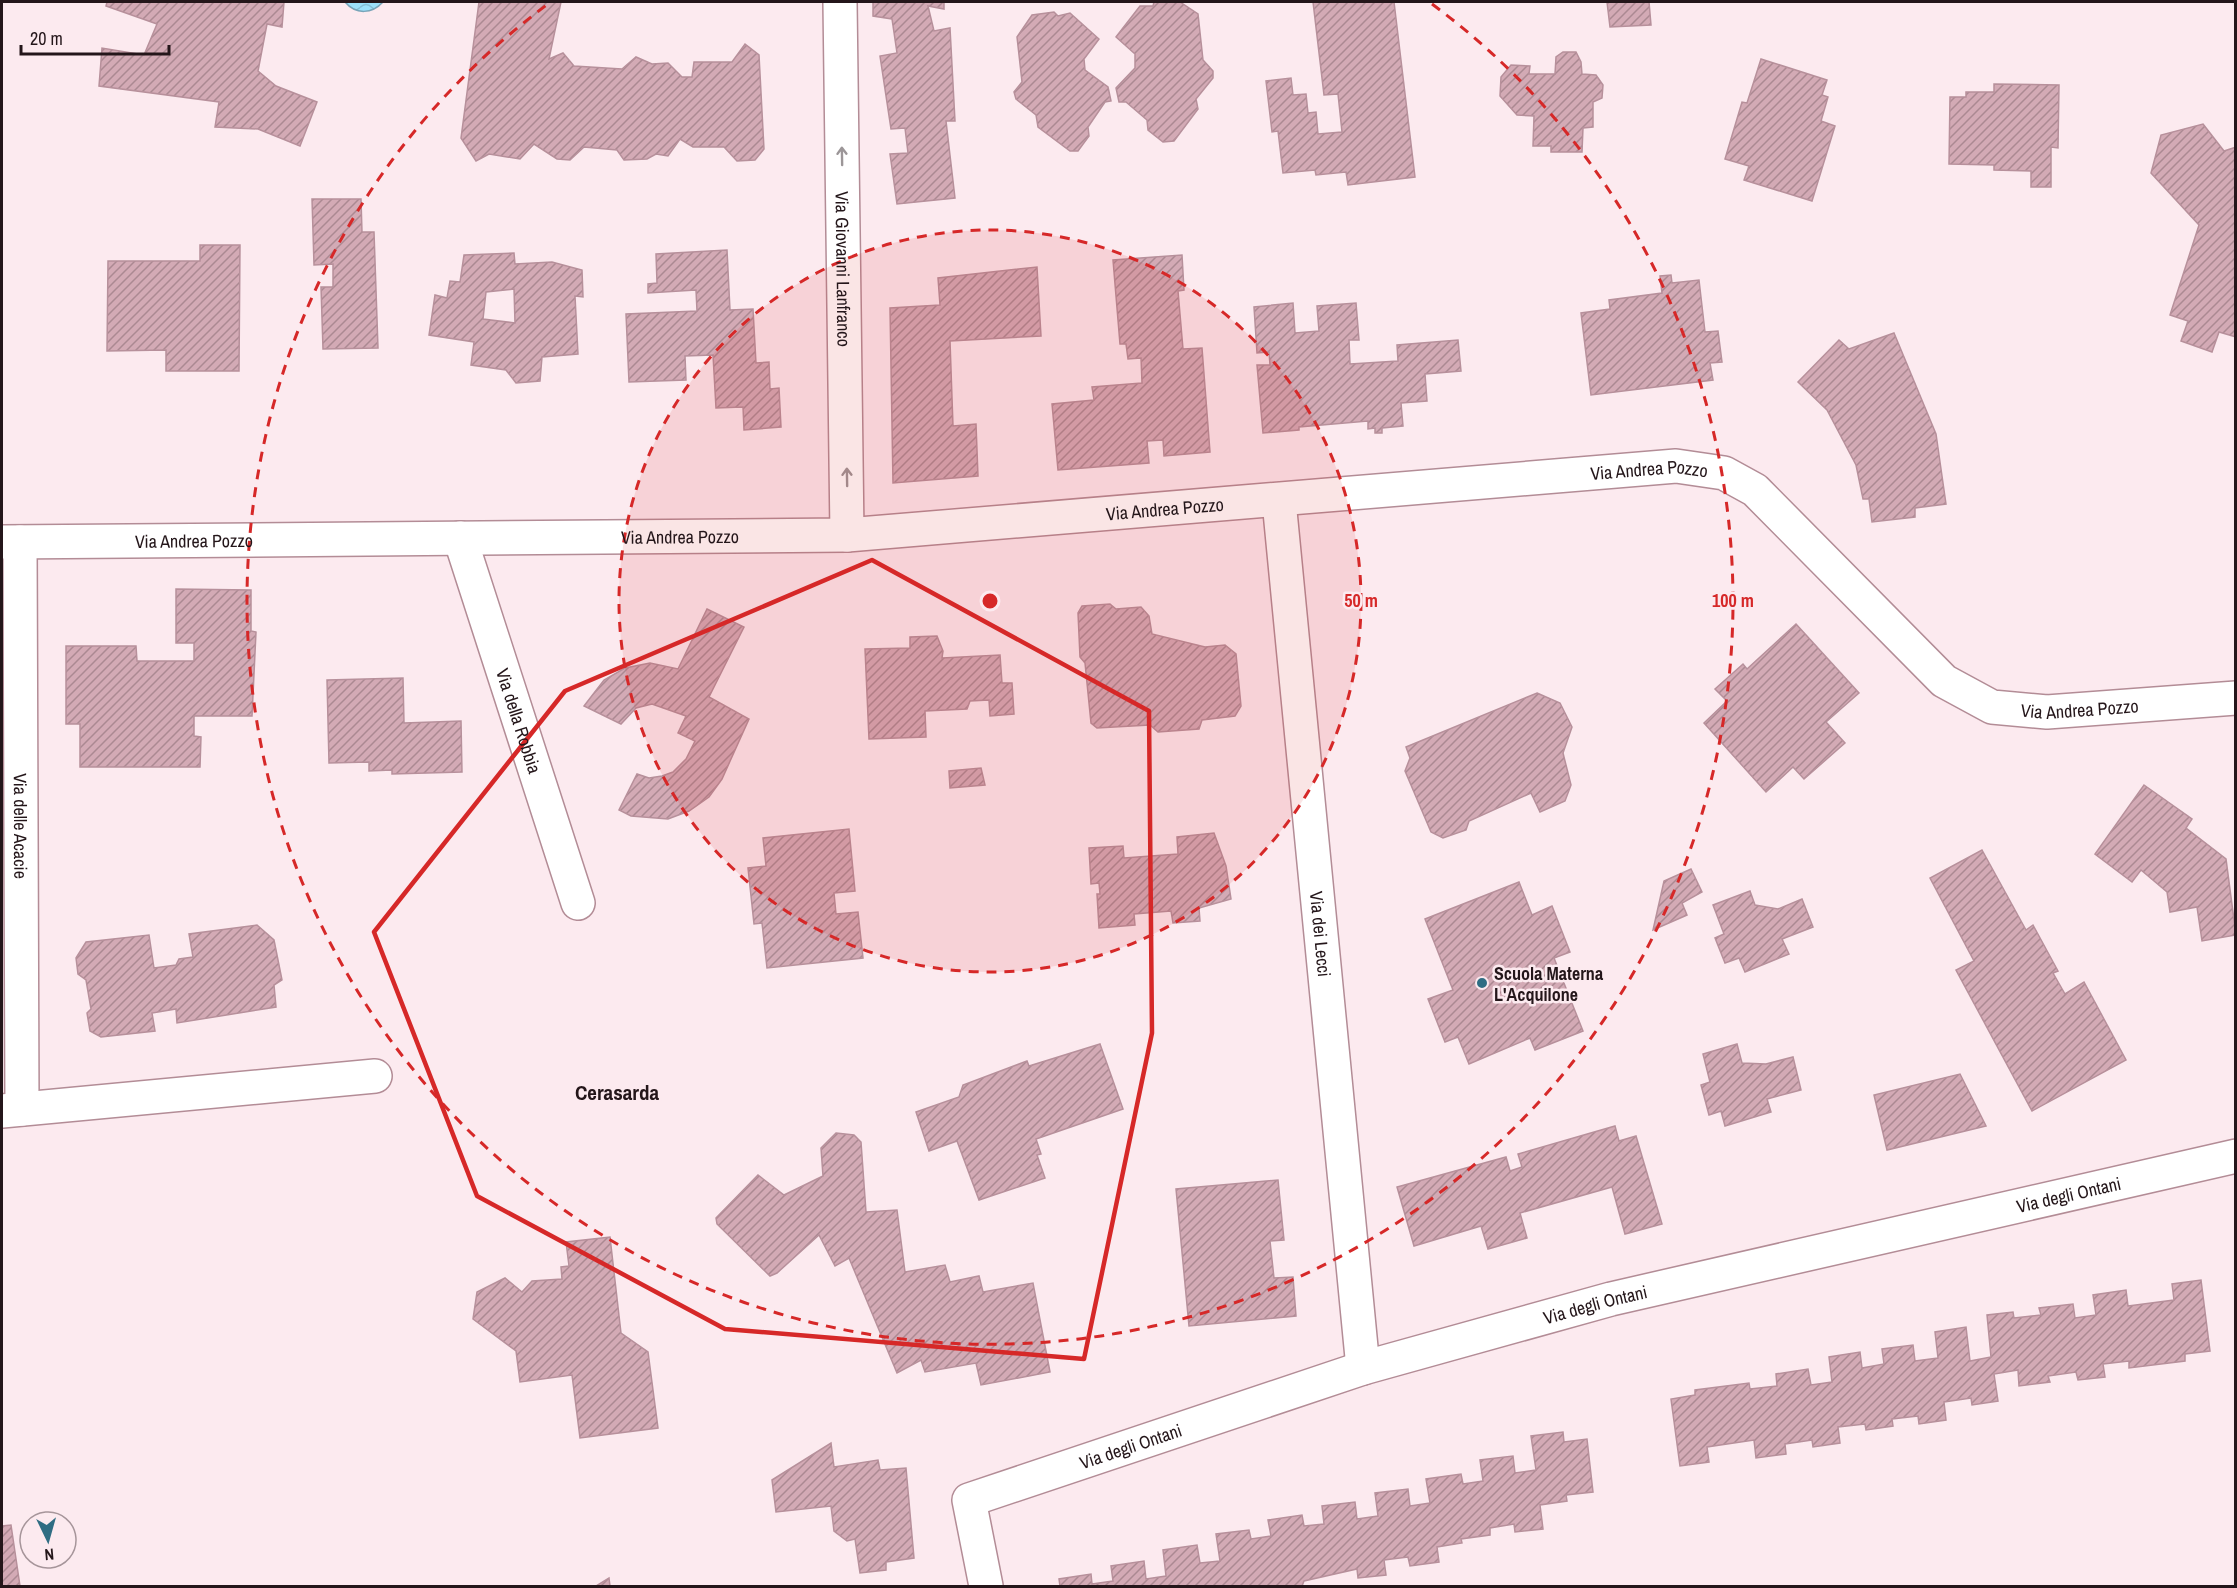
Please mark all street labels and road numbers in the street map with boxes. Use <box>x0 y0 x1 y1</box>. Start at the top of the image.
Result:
street label: Via Giovanni Lanfranco <box>830 191 857 347</box>
street label: Via Andrea Pozzo <box>1589 453 1710 486</box>
street label: Via Andrea Pozzo <box>1105 491 1225 526</box>
street label: Via Andrea Pozzo <box>621 523 739 549</box>
street label: Via Andrea Pozzo <box>135 527 253 553</box>
street label: Via della Robbia <box>490 665 548 776</box>
street label: Via Andrea Pozzo <box>2020 693 2139 725</box>
street label: Via delle Acacie <box>8 773 34 879</box>
street label: Via dei Lecci <box>1304 890 1338 978</box>
street label: Via degli Ontani <box>2014 1170 2123 1218</box>
street label: Via degli Ontani <box>1540 1279 1650 1330</box>
street label: Via degli Ontani <box>1076 1417 1185 1475</box>

